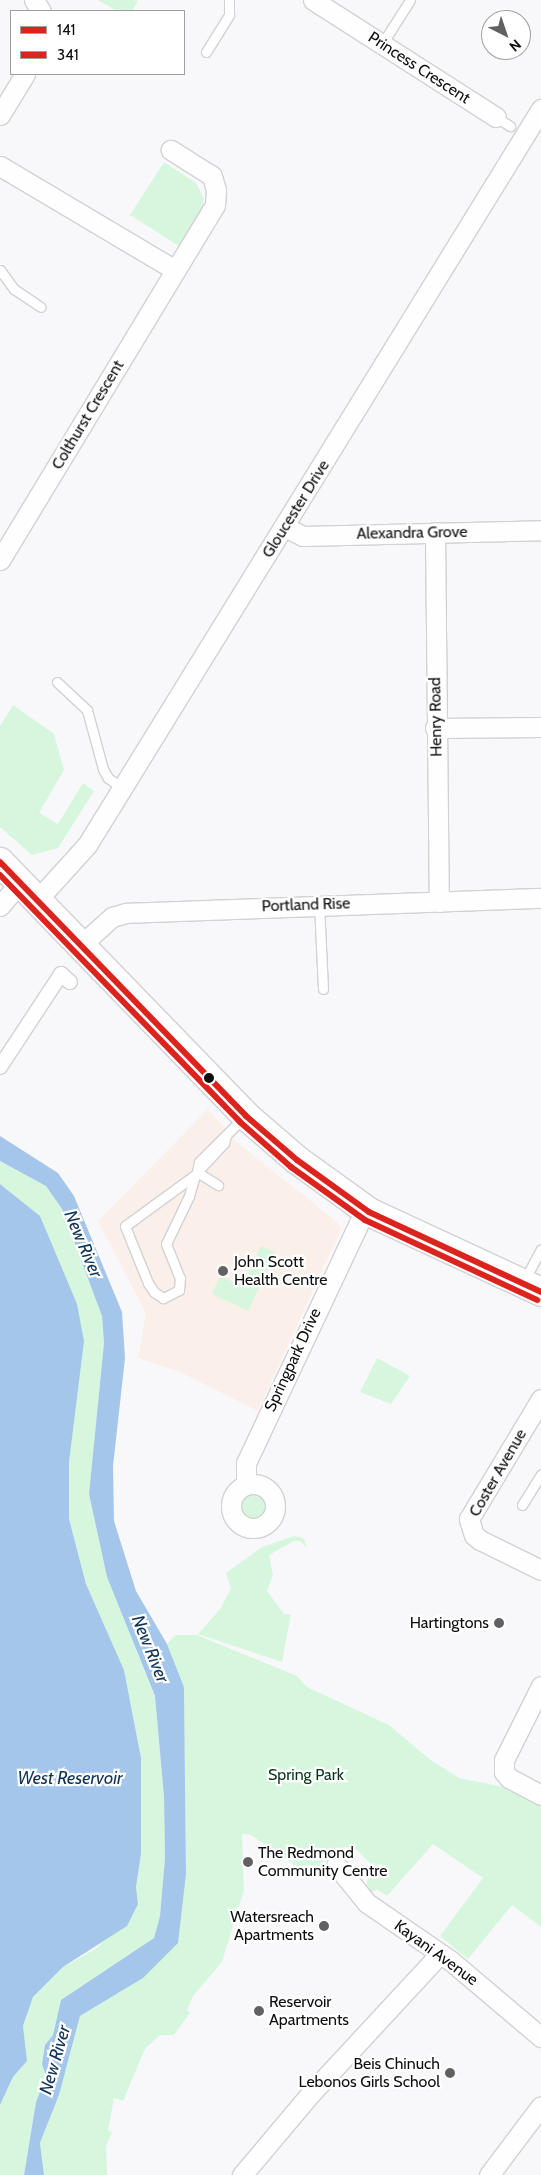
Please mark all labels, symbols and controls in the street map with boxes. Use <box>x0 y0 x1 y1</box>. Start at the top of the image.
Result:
legend <box>10 10 185 75</box>
north arrow <box>481 10 531 60</box>
text: 141 <box>57 21 75 39</box>
street label: Princess Crescent <box>364 28 474 108</box>
text: N <box>506 36 525 56</box>
text: 341 <box>57 46 79 64</box>
street label: Colthurst Crescent <box>48 357 128 473</box>
street label: Gloucester Drive <box>258 457 334 561</box>
street label: Alexandra Grove <box>356 522 468 544</box>
street label: Henry Road <box>426 677 446 757</box>
street label: Portland Rise <box>261 894 351 916</box>
unlabelled marker <box>204 1073 214 1083</box>
water label: New River <box>59 1207 107 1281</box>
place label: John Scott Health Centre <box>234 1252 327 1290</box>
marker: John Scott Health Centre <box>216 1264 230 1278</box>
street label: Springpark Drive <box>261 1305 325 1415</box>
street label: Coster Avenue <box>465 1426 531 1520</box>
water label: New River <box>127 1612 173 1686</box>
place label: Hartingtons <box>410 1613 489 1633</box>
marker: Hartingtons <box>493 1617 505 1629</box>
park label: Spring Park <box>268 1765 344 1785</box>
water label: West Reservoir <box>17 1767 123 1789</box>
place label: The Redmond Community Centre <box>258 1843 387 1881</box>
marker: The Redmond Community Centre <box>242 1856 254 1868</box>
place label: Watersreach Apartments <box>230 1907 314 1945</box>
street label: Kayani Avenue <box>390 1916 482 1990</box>
marker: Watersreach Apartments <box>318 1920 330 1932</box>
place label: Reservoir Apartments <box>269 1992 349 2030</box>
marker: Reservoir Apartments <box>253 2005 265 2017</box>
water label: New River <box>35 2023 75 2097</box>
place label: Beis Chinuch Lebonos Girls School <box>299 2054 440 2092</box>
marker: Beis Chinuch Lebonos Girls School <box>444 2067 456 2079</box>

